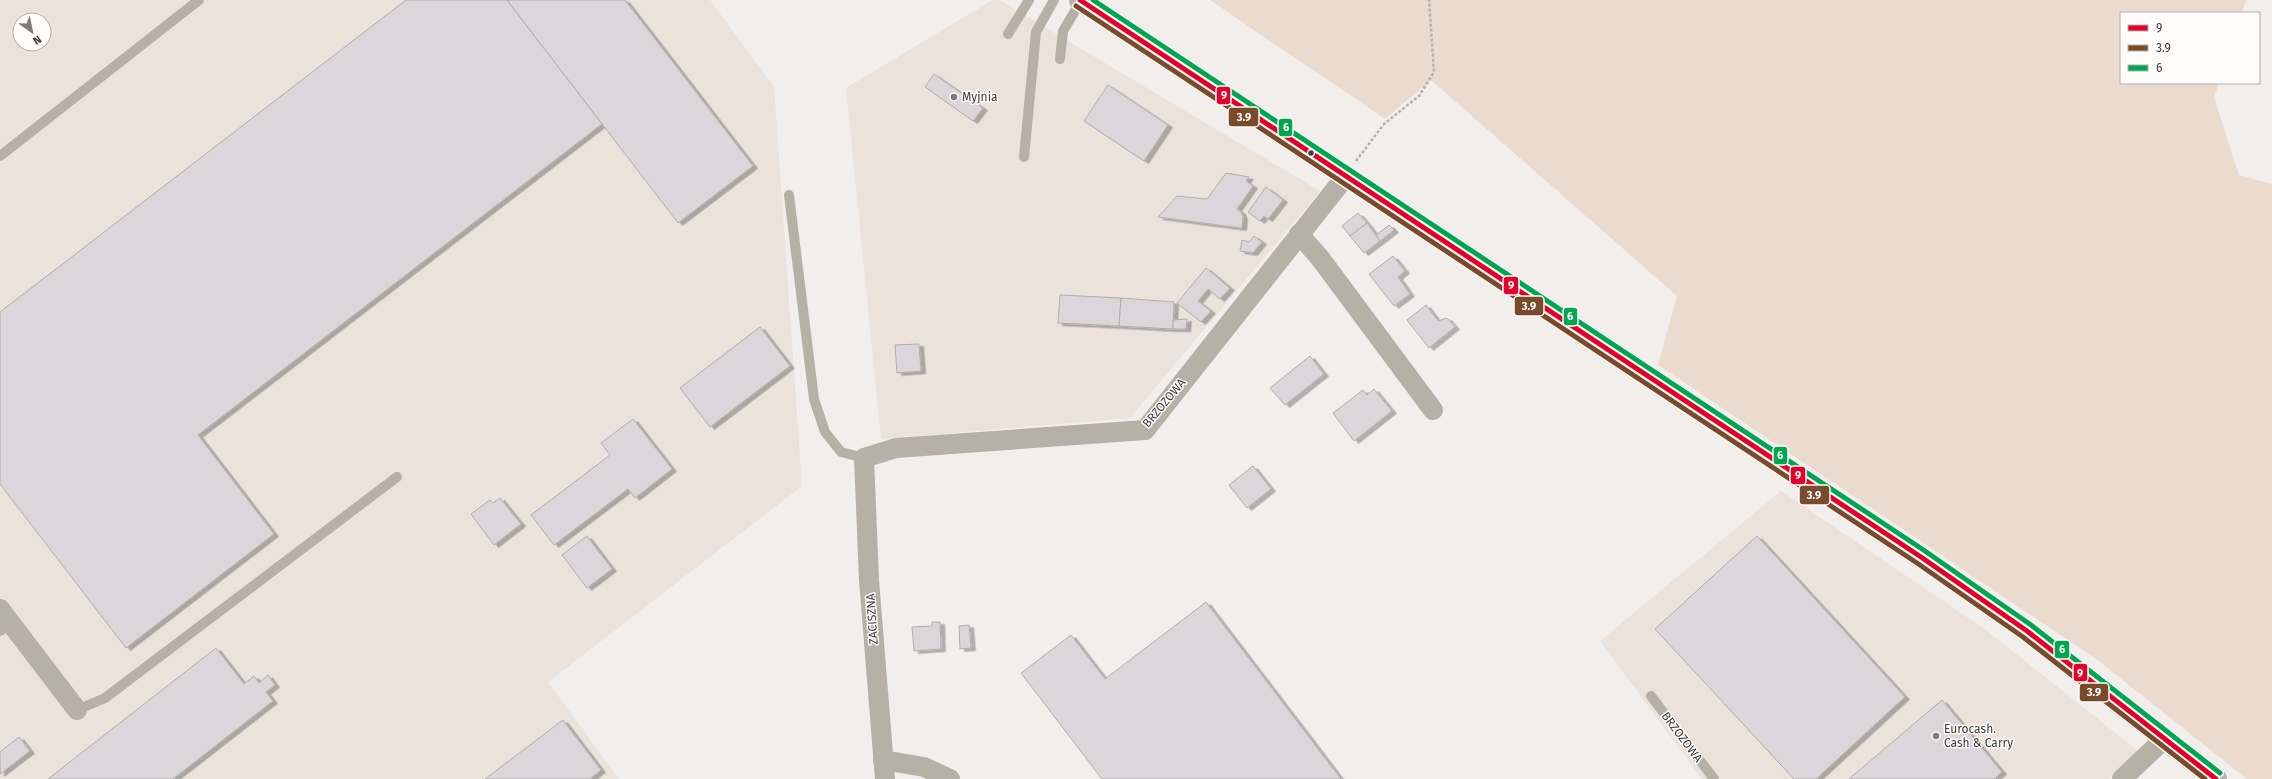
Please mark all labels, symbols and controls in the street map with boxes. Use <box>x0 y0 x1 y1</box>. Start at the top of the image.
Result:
north arrow <box>12 12 52 52</box>
legend <box>2120 12 2260 84</box>
text: 9 <box>2156 21 2162 35</box>
text: N <box>31 33 44 47</box>
text: 3.9 <box>2156 41 2171 55</box>
text: 6 <box>2156 61 2162 75</box>
line badge: 9 <box>1216 86 1231 105</box>
text: 9 <box>1221 89 1227 102</box>
place label: Myjnia <box>962 90 998 104</box>
marker: Myjnia <box>949 92 959 102</box>
line badge: 3.9 <box>1228 107 1259 127</box>
text: 3.9 <box>1236 111 1251 124</box>
line badge: 6 <box>1278 118 1293 137</box>
text: 6 <box>1283 121 1289 134</box>
unlabelled marker <box>1306 148 1316 158</box>
line badge: 9 <box>1503 276 1519 295</box>
text: 9 <box>1508 279 1514 292</box>
line badge: 3.9 <box>1514 296 1544 316</box>
text: 3.9 <box>1521 300 1536 313</box>
line badge: 6 <box>1563 307 1578 326</box>
text: 6 <box>1567 310 1573 323</box>
street label: BRZOZOWA <box>1140 376 1189 430</box>
line badge: 6 <box>1773 446 1788 465</box>
text: 6 <box>1777 449 1783 462</box>
line badge: 9 <box>1790 466 1806 485</box>
text: 9 <box>1795 469 1801 482</box>
line badge: 3.9 <box>1799 485 1830 505</box>
text: 3.9 <box>1806 489 1821 502</box>
street label: ZACISZNA <box>863 593 881 645</box>
line badge: 6 <box>2054 640 2070 659</box>
text: 6 <box>2059 643 2065 656</box>
line badge: 9 <box>2073 663 2088 682</box>
text: 9 <box>2077 667 2083 680</box>
line badge: 3.9 <box>2079 683 2109 702</box>
text: 3.9 <box>2086 686 2101 699</box>
street label: BRZOZOWA <box>1659 709 1706 765</box>
place label: Eurocash. Cash & Carry <box>1944 722 2013 750</box>
marker: Eurocash. Cash & Carry <box>1931 731 1941 741</box>

